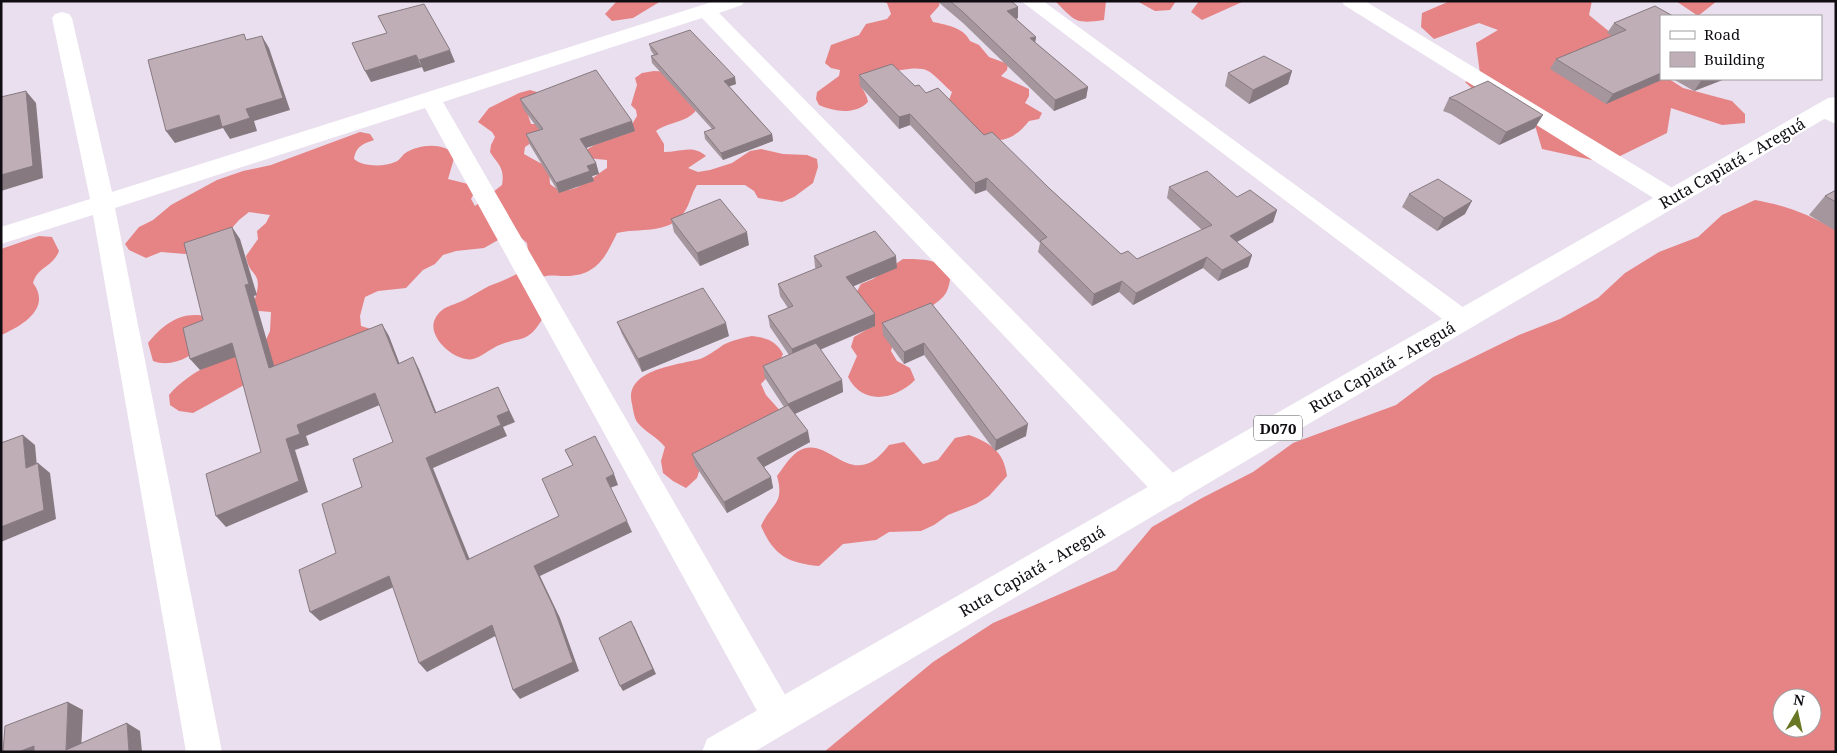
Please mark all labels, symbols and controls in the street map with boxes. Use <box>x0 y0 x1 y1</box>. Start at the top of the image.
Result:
legend <box>1660 15 1822 80</box>
text: Road <box>1704 24 1740 44</box>
text: Building <box>1704 49 1765 69</box>
street label: Ruta Capiatá - Areguá <box>1655 112 1809 214</box>
street label: Ruta Capiatá - Areguá <box>1305 316 1459 418</box>
road number: D070 <box>1254 416 1302 440</box>
street label: Ruta Capiatá - Areguá <box>955 520 1109 622</box>
north arrow <box>1772 688 1822 738</box>
text: N <box>1792 689 1806 710</box>

